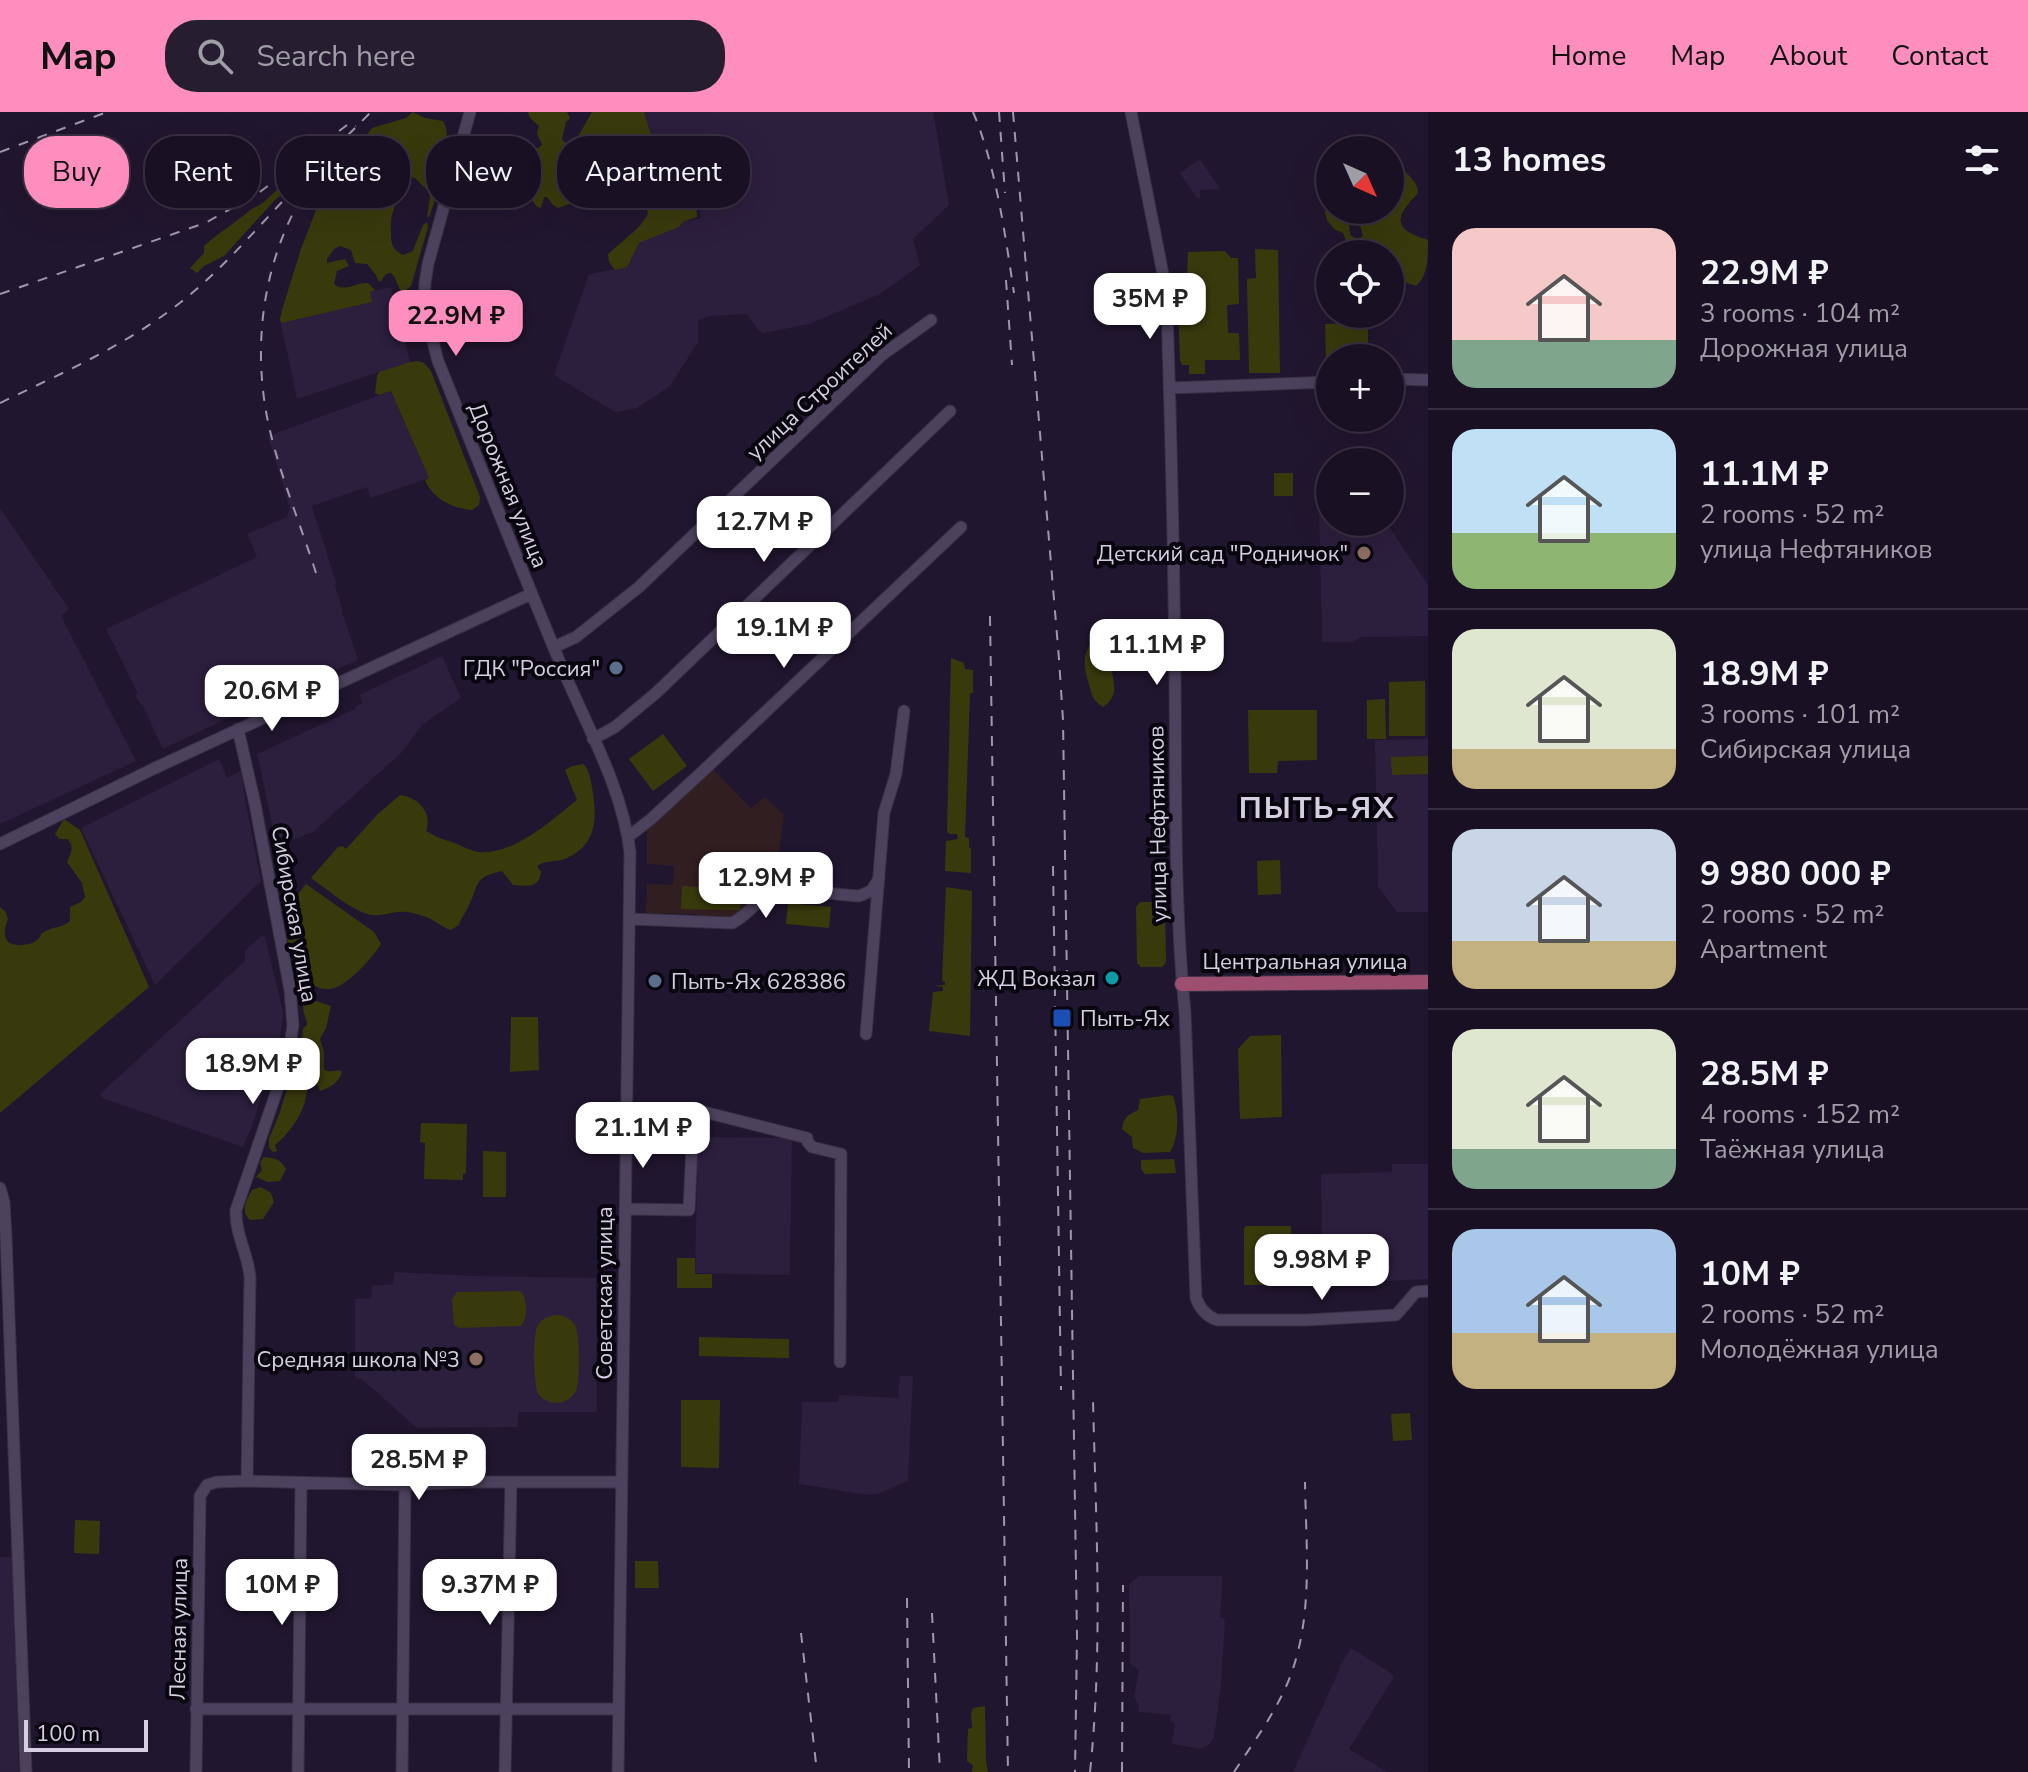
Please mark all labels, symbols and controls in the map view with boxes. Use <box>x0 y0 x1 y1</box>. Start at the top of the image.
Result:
search box <box>165 20 725 92</box>
text: Map <box>40 31 117 82</box>
icon: search <box>193 34 237 78</box>
text: Search here <box>257 36 416 77</box>
text: Home <box>1551 37 1626 75</box>
text: Map <box>1670 37 1725 75</box>
text: About <box>1769 37 1847 75</box>
text: Contact <box>1891 37 1988 75</box>
chip: Buy <box>24 136 129 208</box>
chip: Rent <box>145 136 260 208</box>
chip: Filters <box>276 136 410 208</box>
chip: New <box>426 136 541 208</box>
chip: Apartment <box>557 136 750 208</box>
north arrow <box>1316 136 1404 224</box>
map controls <box>1316 136 1404 536</box>
text: 13 homes <box>1452 137 1606 183</box>
icon: filters <box>1960 138 2004 182</box>
button: locate <box>1316 240 1404 328</box>
text: 22.9M ₽ <box>1700 250 1829 296</box>
icon: home <box>1516 260 1612 356</box>
pin: 35M ₽ <box>1094 273 1206 341</box>
text: 35M ₽ <box>1112 281 1188 316</box>
pin: 22.9M ₽ <box>382 290 530 358</box>
text: 3 rooms · 104 m² <box>1700 296 1900 331</box>
text: 22.9M ₽ <box>407 298 505 333</box>
street label: улица Строителей <box>740 316 899 467</box>
text: Дорожная улица <box>1700 331 1908 366</box>
button: + <box>1316 344 1404 432</box>
street label: Дорожная улица <box>461 398 555 573</box>
button: − <box>1316 448 1404 536</box>
text: 11.1M ₽ <box>1700 451 1829 497</box>
icon: home <box>1516 461 1612 557</box>
pin: 12.7M ₽ <box>690 496 838 564</box>
text: 2 rooms · 52 m² <box>1700 497 1884 532</box>
text: 12.7M ₽ <box>715 504 813 539</box>
text: улица Нефтяников <box>1700 532 1932 567</box>
place label: Детский сад "Родничок" <box>1097 539 1348 569</box>
marker: Детский сад "Родничок" <box>1355 544 1373 562</box>
pin: 19.1M ₽ <box>710 602 858 670</box>
text: 19.1M ₽ <box>735 610 833 645</box>
pin: 11.1M ₽ <box>1083 619 1231 687</box>
text: 11.1M ₽ <box>1108 627 1206 662</box>
text: 18.9M ₽ <box>1700 651 1829 697</box>
place label: ГДК "Россия" <box>463 654 600 684</box>
marker: ГДК "Россия" <box>607 659 625 677</box>
icon: home <box>1516 661 1612 757</box>
pin: 20.6M ₽ <box>198 665 346 733</box>
text: 20.6M ₽ <box>223 673 321 708</box>
text: 3 rooms · 101 m² <box>1700 697 1900 732</box>
street label: улица Нефтяников <box>1141 725 1175 923</box>
text: Сибирская улица <box>1700 732 1911 767</box>
district label: ПЫТЬ-ЯХ <box>1239 788 1395 829</box>
street label: Сибирская улица <box>264 824 324 1005</box>
text: 9 980 000 ₽ <box>1700 851 1891 897</box>
pin: 12.9M ₽ <box>692 852 840 920</box>
text: 12.9M ₽ <box>717 860 815 895</box>
icon: home <box>1516 861 1612 957</box>
text: 2 rooms · 52 m² <box>1700 897 1884 932</box>
text: Apartment <box>1700 932 1827 967</box>
street label: Центральная улица <box>1203 947 1408 977</box>
place label: ЖД Вокзал <box>978 964 1096 994</box>
place label: Пыть-Ях 628386 <box>671 967 846 997</box>
marker: ЖД Вокзал <box>1103 969 1121 987</box>
marker: Пыть-Ях 628386 <box>646 972 664 990</box>
place label: Пыть-Ях <box>1080 1004 1170 1034</box>
marker: Пыть-Ях <box>1051 1007 1073 1029</box>
pin: 18.9M ₽ <box>179 1038 327 1106</box>
text: 18.9M ₽ <box>204 1046 302 1081</box>
text: 28.5M ₽ <box>1700 1051 1829 1097</box>
icon: home <box>1516 1061 1612 1157</box>
text: 4 rooms · 152 m² <box>1700 1097 1900 1132</box>
pin: 21.1M ₽ <box>569 1102 717 1170</box>
text: 21.1M ₽ <box>594 1110 692 1145</box>
text: Таёжная улица <box>1700 1132 1885 1167</box>
street label: Советская улица <box>590 1206 620 1380</box>
pin: 9.98M ₽ <box>1248 1234 1396 1302</box>
text: 9.98M ₽ <box>1273 1242 1371 1277</box>
text: 10M ₽ <box>1700 1251 1800 1297</box>
icon: home <box>1516 1261 1612 1357</box>
text: 2 rooms · 52 m² <box>1700 1297 1884 1332</box>
text: Молодёжная улица <box>1700 1332 1939 1367</box>
place label: Средняя школа №3 <box>256 1345 460 1375</box>
marker: Средняя школа №3 <box>467 1350 485 1368</box>
pin: 28.5M ₽ <box>345 1434 493 1502</box>
text: 28.5M ₽ <box>370 1442 468 1477</box>
street label: Лесная улица <box>163 1558 195 1700</box>
pin: 10M ₽ <box>226 1559 338 1627</box>
pin: 9.37M ₽ <box>416 1559 564 1627</box>
text: 10M ₽ <box>244 1567 320 1602</box>
text: 9.37M ₽ <box>441 1567 539 1602</box>
scale bar <box>24 1716 148 1752</box>
text: 100 m <box>36 1719 100 1749</box>

